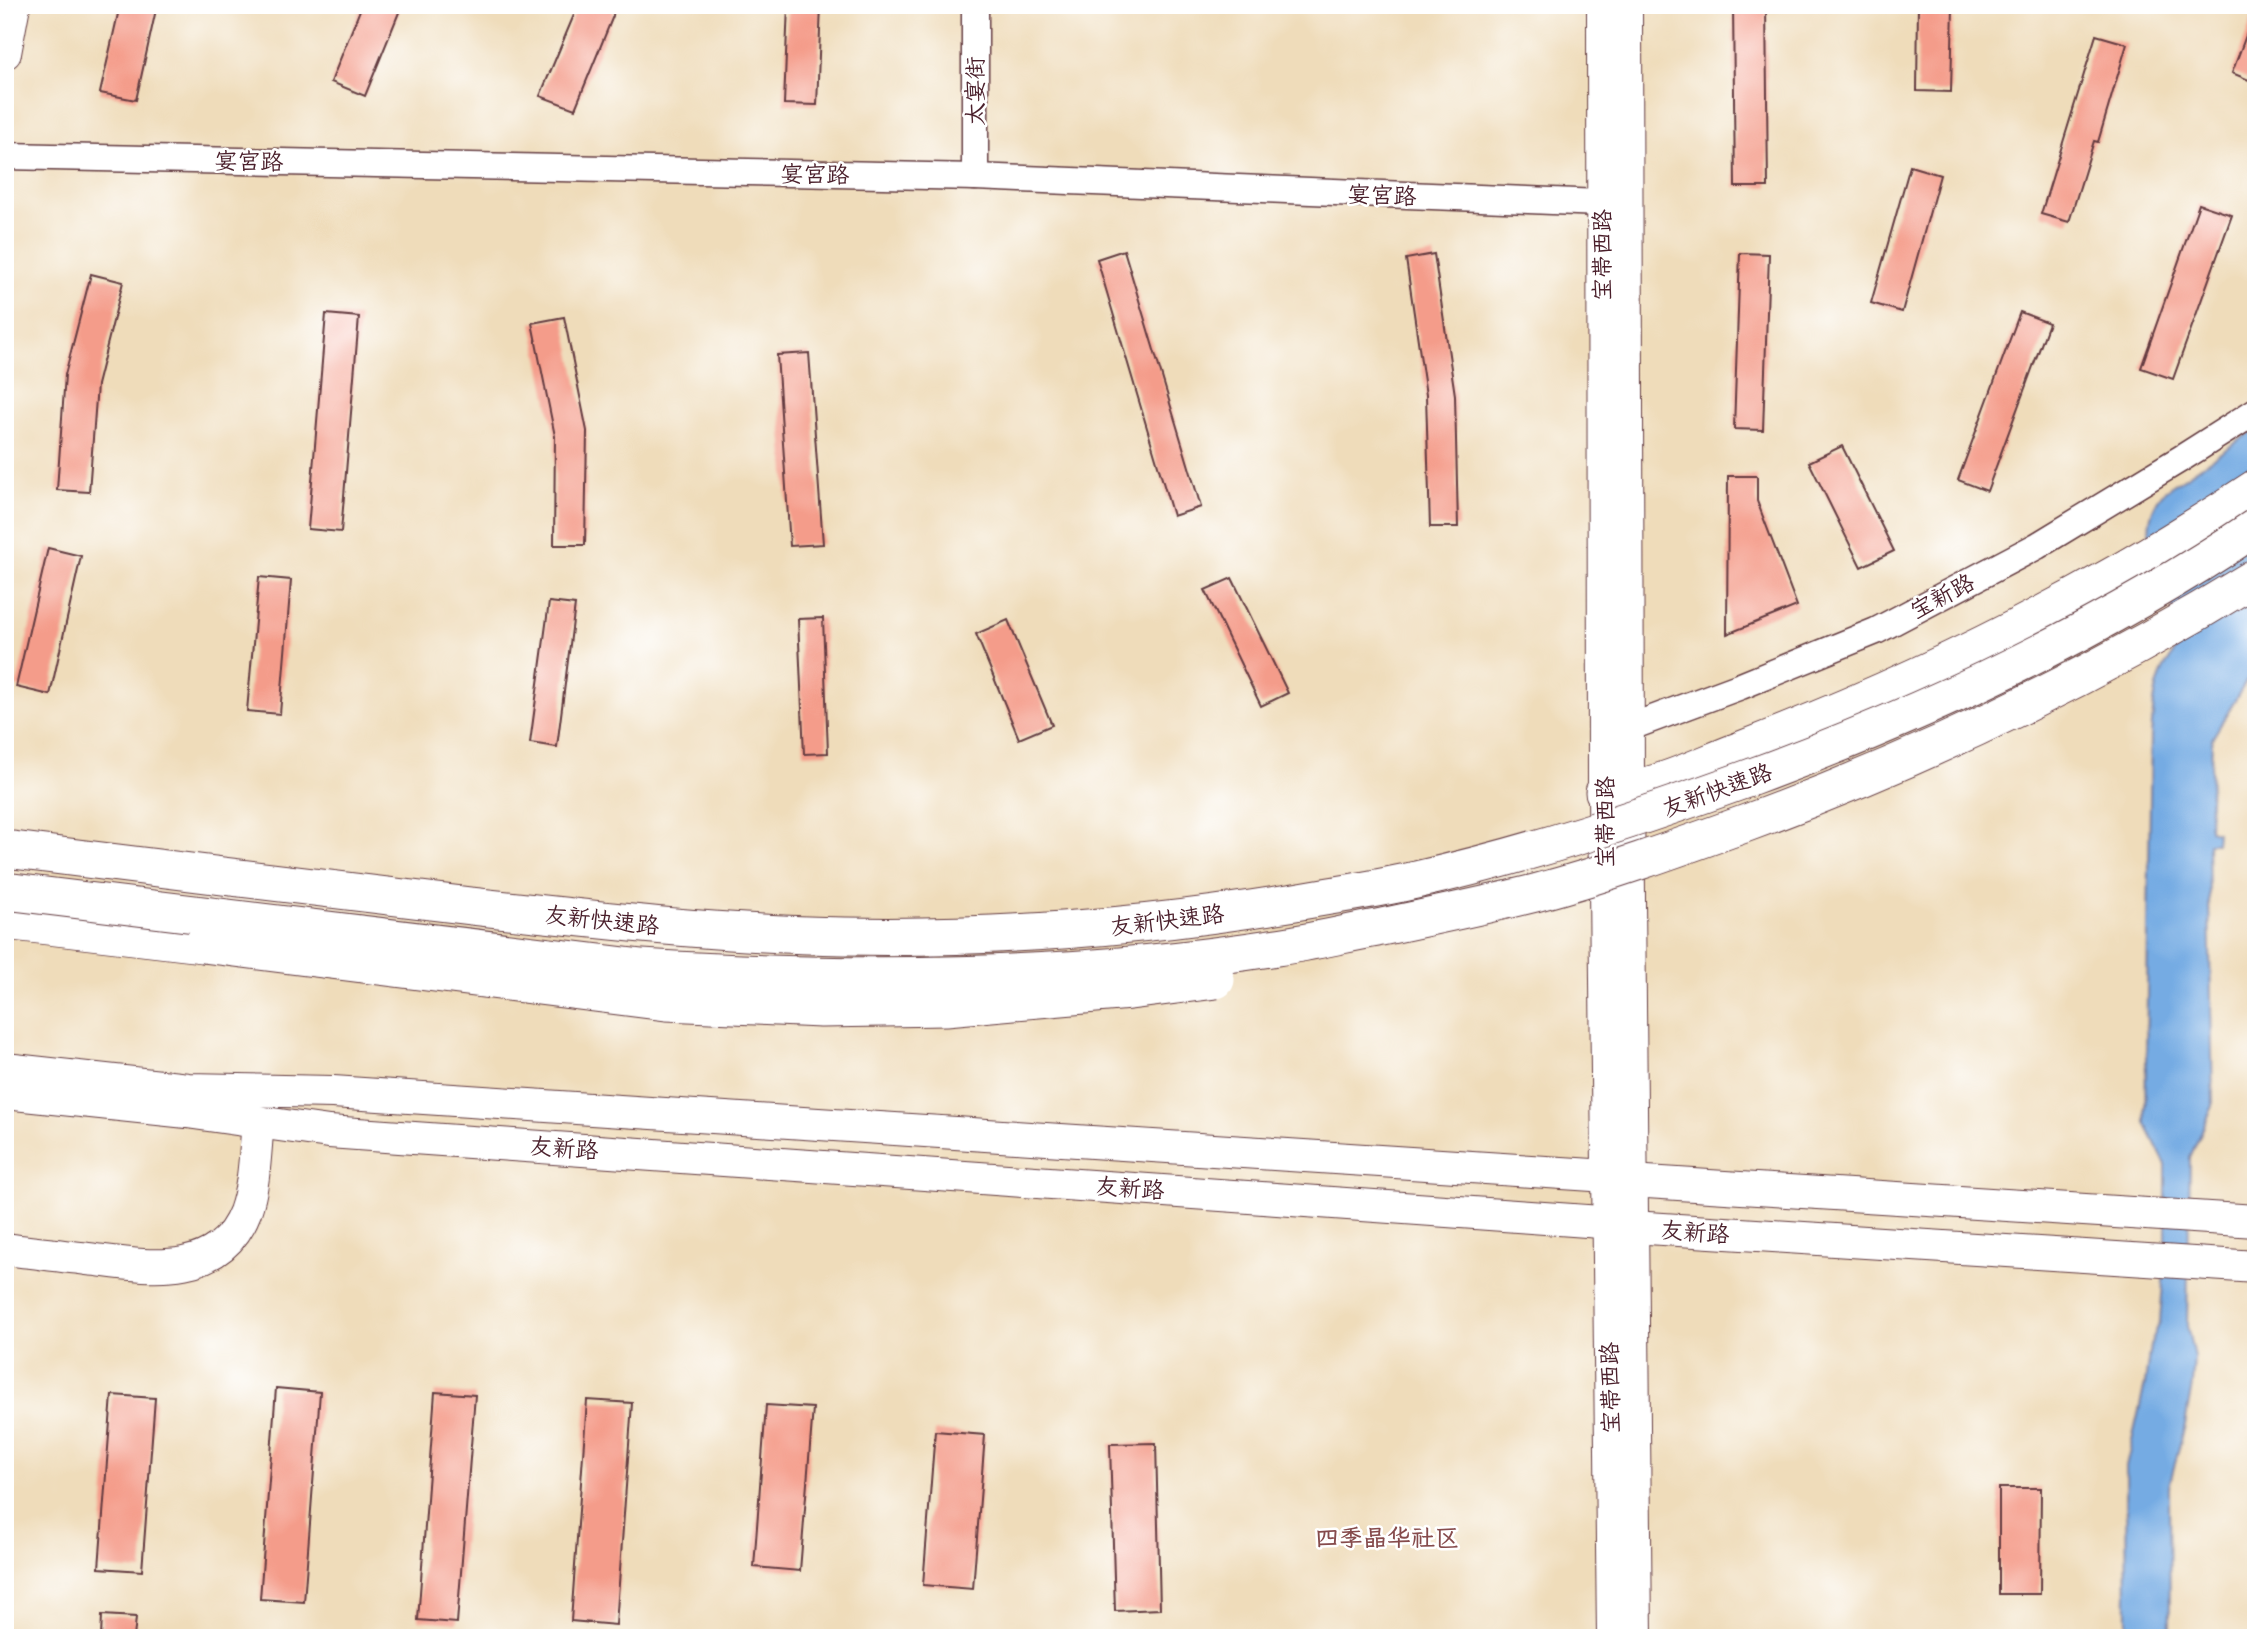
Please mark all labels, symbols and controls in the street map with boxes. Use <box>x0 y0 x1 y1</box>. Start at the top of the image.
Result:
street label: 太宴街 <box>961 57 989 126</box>
street label: 宴宫路 <box>214 146 284 176</box>
street label: 宴宫路 <box>780 159 850 189</box>
street label: 宴宫路 <box>1347 180 1417 210</box>
street label: 宝带西路 <box>1588 209 1616 301</box>
street label: 宝新路 <box>1905 567 1979 625</box>
street label: 友新快速路 <box>1658 757 1776 823</box>
street label: 宝带西路 <box>1591 776 1619 868</box>
street label: 友新快速路 <box>1108 899 1226 941</box>
street label: 友新快速路 <box>543 900 661 940</box>
street label: 友新路 <box>529 1132 599 1164</box>
street label: 友新路 <box>1095 1172 1165 1204</box>
street label: 友新路 <box>1660 1216 1730 1248</box>
street label: 宝带西路 <box>1595 1342 1625 1434</box>
district label: 四季晶华社区 <box>1315 1523 1459 1552</box>

